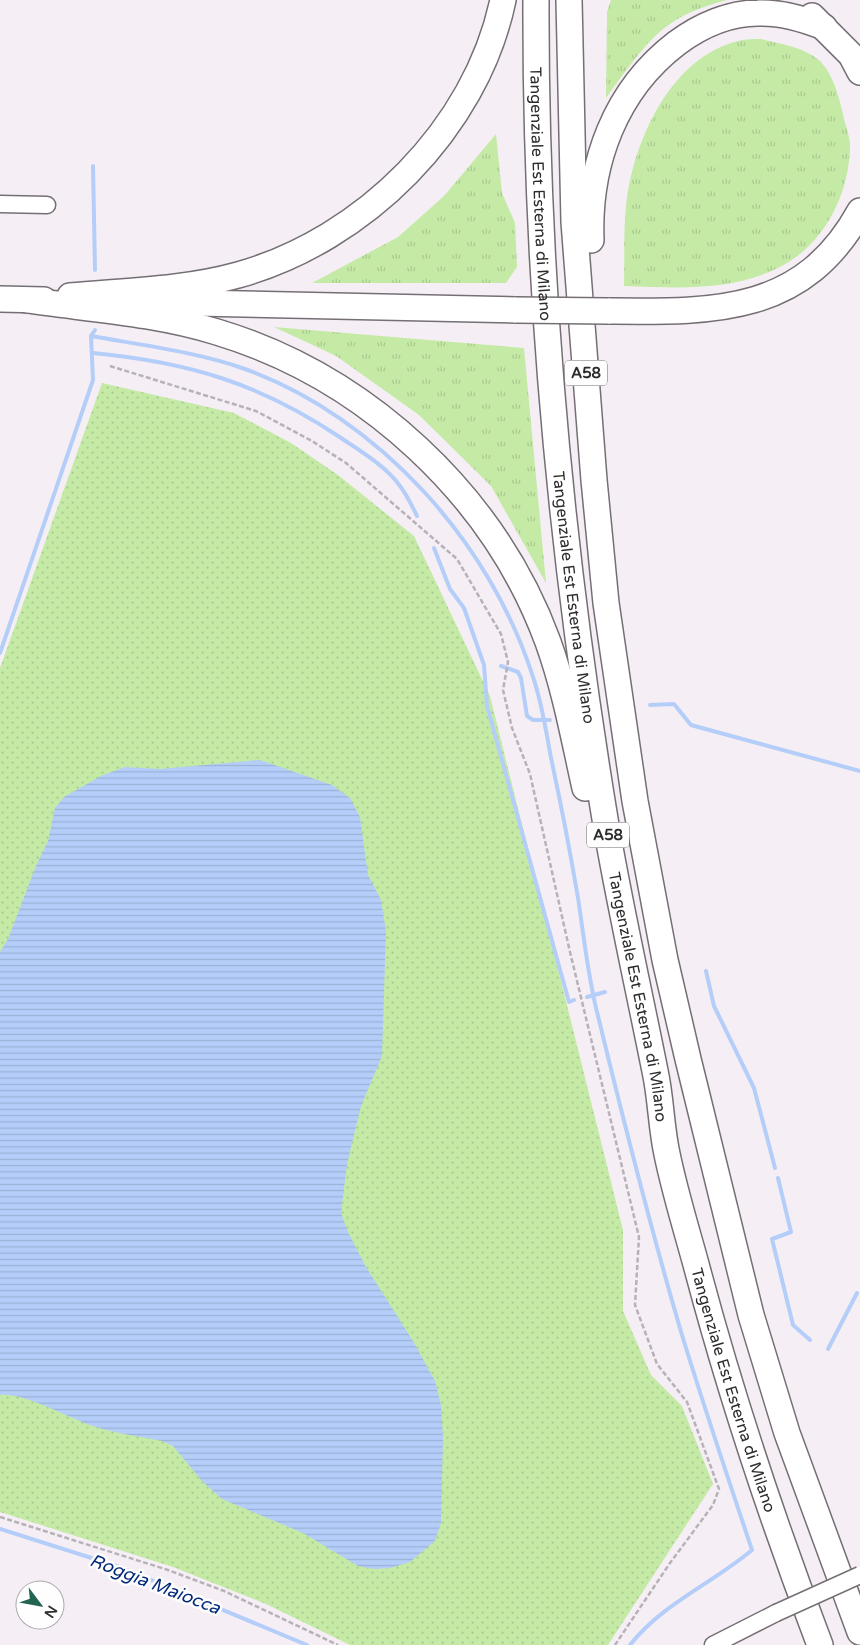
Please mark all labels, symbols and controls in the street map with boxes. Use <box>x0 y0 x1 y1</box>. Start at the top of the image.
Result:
street label: Tangenziale Est Esterna di Milano <box>525 67 555 322</box>
road number: A58 <box>565 360 607 386</box>
street label: Tangenziale Est Esterna di Milano <box>548 470 599 725</box>
road number: A58 <box>587 822 629 848</box>
street label: Tangenziale Est Esterna di Milano <box>604 870 671 1123</box>
street label: Tangenziale Est Esterna di Milano <box>686 1266 780 1515</box>
water label: Roggia Maiocca <box>87 1549 224 1619</box>
north arrow <box>15 1580 65 1630</box>
text: N <box>40 1602 61 1621</box>

